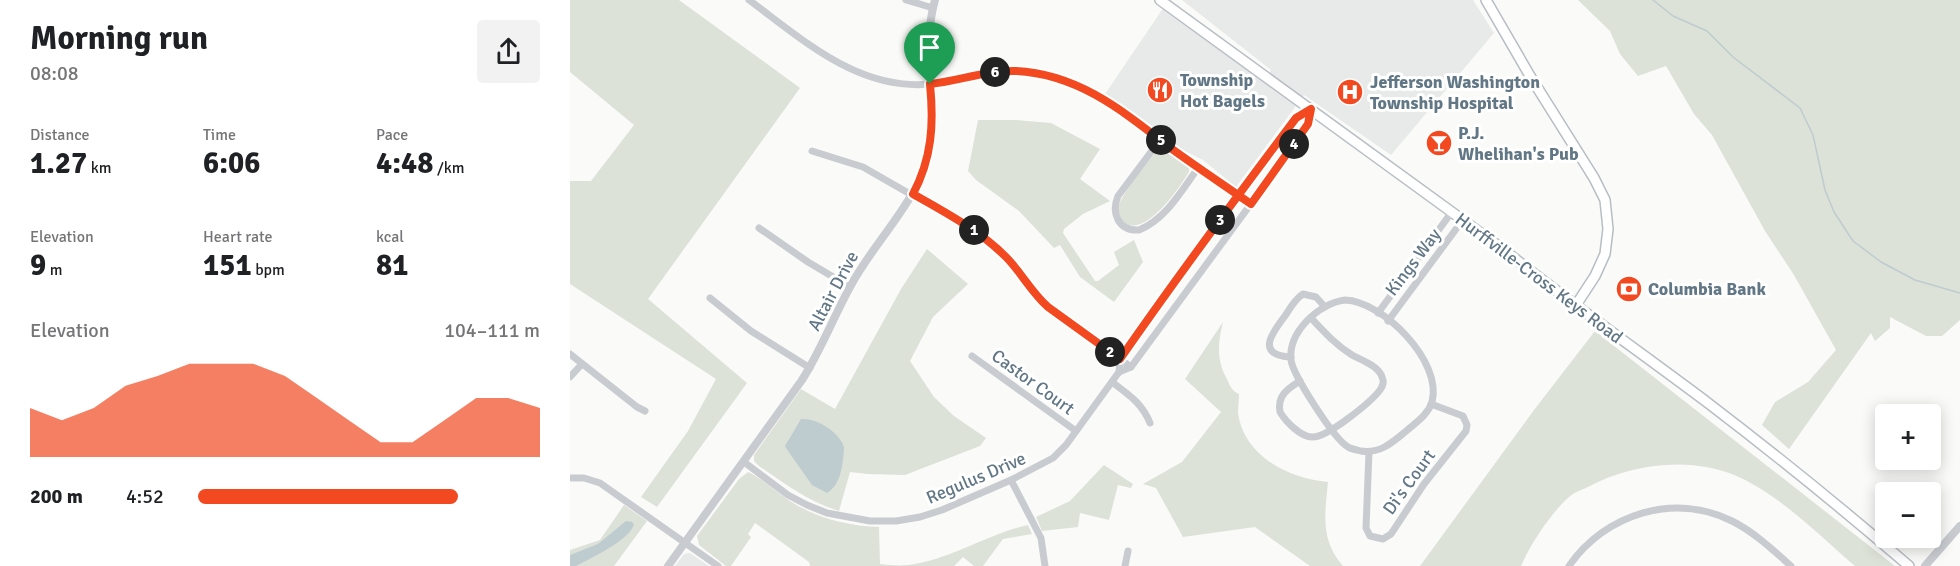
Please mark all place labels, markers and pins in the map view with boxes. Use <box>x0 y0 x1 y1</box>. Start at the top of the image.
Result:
pin <box>904 22 955 84</box>
pin: 6 <box>980 57 1010 87</box>
place label: Township Hot Bagels <box>1180 69 1265 112</box>
place label: Jefferson Washington Township Hospital <box>1370 71 1540 114</box>
restaurant icon: Township Hot Bagels <box>1145 75 1175 105</box>
hospital icon: Jefferson Washington Township Hospital <box>1335 77 1365 107</box>
place label: P.J. Whelihan's Pub <box>1458 122 1579 165</box>
pin: 5 <box>1146 125 1176 155</box>
bar icon: P.J. Whelihan's Pub <box>1424 128 1454 158</box>
pin: 4 <box>1279 129 1309 159</box>
pin: 3 <box>1205 205 1235 235</box>
pin: 1 <box>959 215 989 245</box>
bank icon: Columbia Bank <box>1614 274 1644 304</box>
place label: Columbia Bank <box>1648 278 1766 300</box>
pin: 2 <box>1095 337 1125 367</box>

